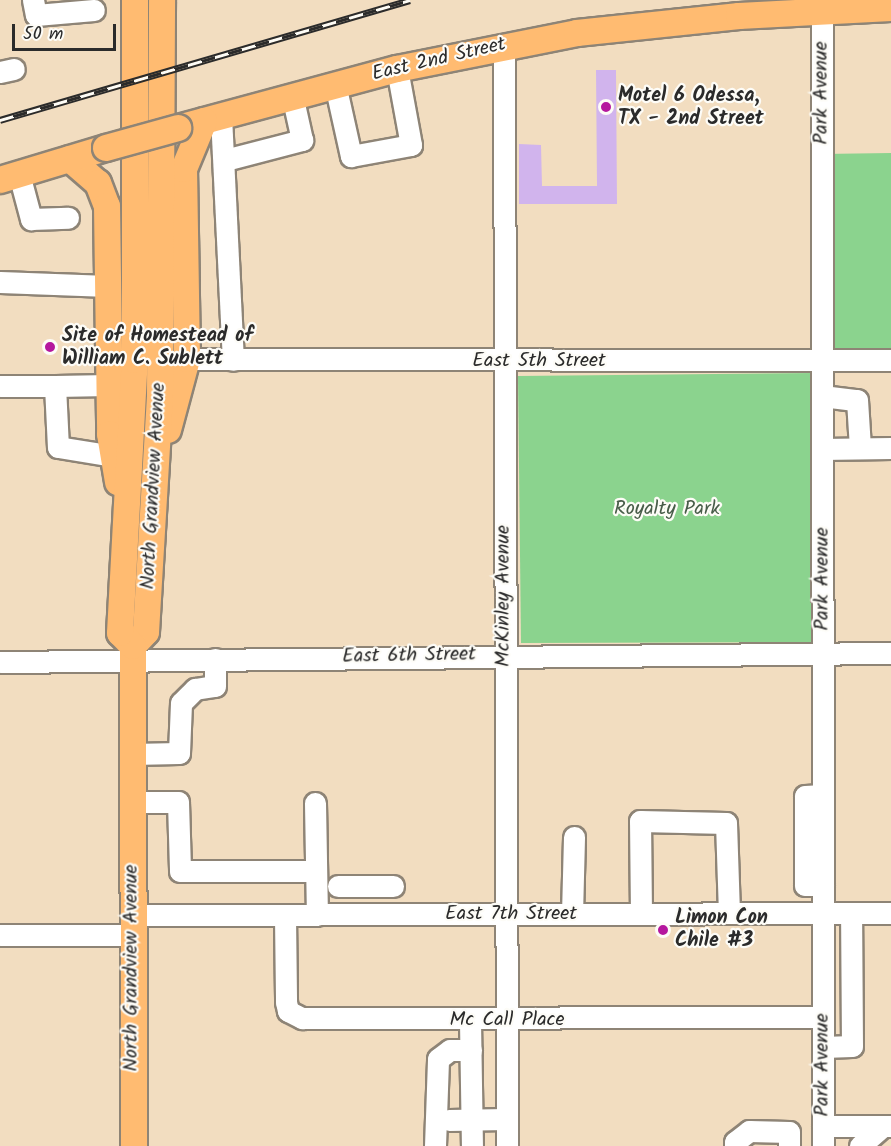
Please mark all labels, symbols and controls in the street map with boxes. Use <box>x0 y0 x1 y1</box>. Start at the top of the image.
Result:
scale bar <box>15 12 118 50</box>
text: 50 m <box>23 20 63 49</box>
street label: East 2nd Street <box>370 33 508 87</box>
street label: Park Avenue <box>810 41 834 145</box>
place label: Motel 6 Odessa, TX - 2nd Street <box>618 84 764 131</box>
marker: Motel 6 Odessa, TX - 2nd Street <box>599 100 613 114</box>
place label: Site of Homestead of William C. Sublett <box>62 324 253 371</box>
marker: Site of Homestead of William C. Sublett <box>43 340 57 354</box>
street label: East 5th Street <box>472 349 606 373</box>
street label: North Grandview Avenue <box>137 382 171 590</box>
park label: Royalty Park <box>614 497 720 521</box>
street label: McKinley Avenue <box>492 525 516 667</box>
street label: Park Avenue <box>811 527 835 631</box>
street label: East 6th Street <box>342 643 476 669</box>
street label: North Grandview Avenue <box>120 864 144 1072</box>
street label: East 7th Street <box>445 902 577 926</box>
place label: Limon Con Chile #3 <box>675 906 768 953</box>
marker: Limon Con Chile #3 <box>656 923 670 937</box>
street label: Mc Call Place <box>450 1008 564 1032</box>
street label: Park Avenue <box>811 1013 835 1117</box>

